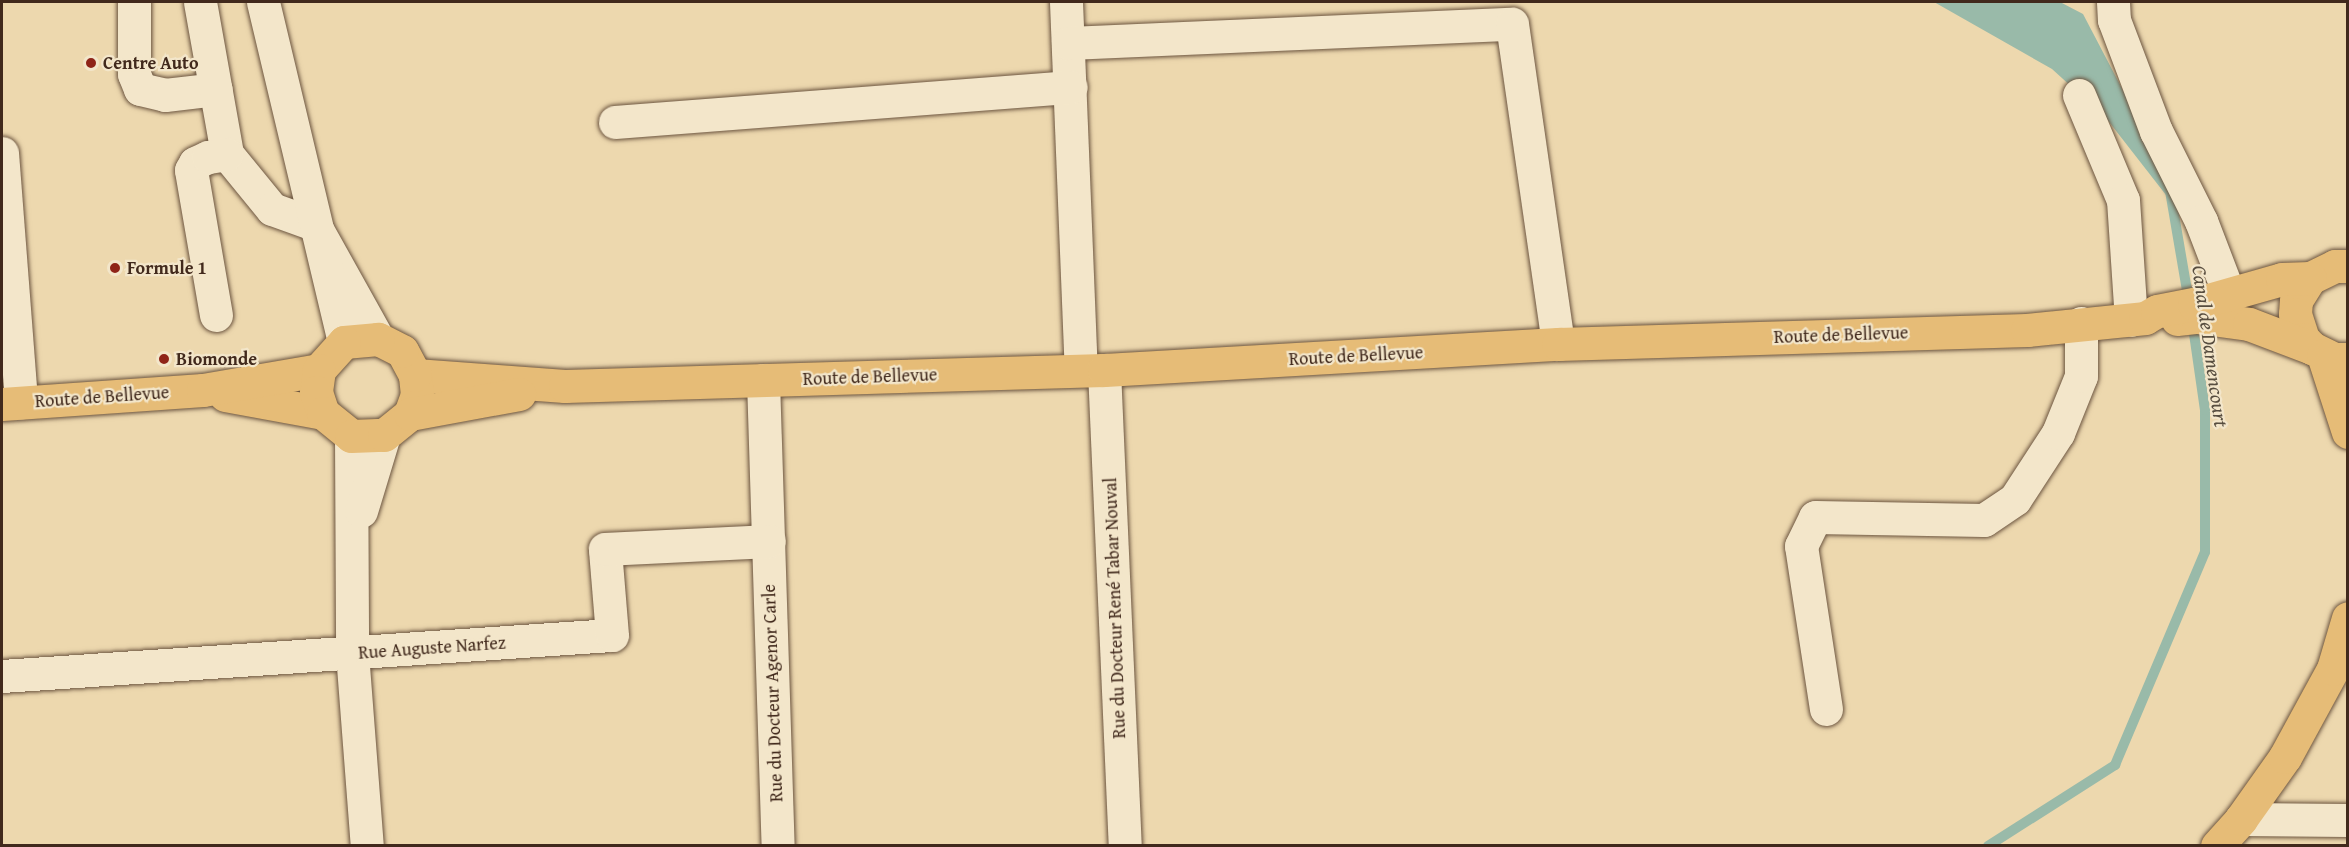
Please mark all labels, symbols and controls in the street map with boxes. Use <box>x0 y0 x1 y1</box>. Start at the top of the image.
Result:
place label: Centre Auto <box>103 52 198 74</box>
marker: Centre Auto <box>84 56 98 70</box>
place label: Formule 1 <box>127 257 207 279</box>
marker: Formule 1 <box>108 261 122 275</box>
water label: Canal de Damencourt <box>2188 264 2234 428</box>
street label: Route de Bellevue <box>1773 322 1909 348</box>
street label: Route de Bellevue <box>1288 342 1424 370</box>
place label: Biomonde <box>176 348 257 370</box>
marker: Biomonde <box>157 352 171 366</box>
street label: Route de Bellevue <box>802 364 938 390</box>
street label: Route de Bellevue <box>34 382 170 412</box>
street label: Rue du Docteur René Tabar Nouval <box>1100 477 1130 739</box>
street label: Rue du Docteur Agenor Carle <box>758 584 788 802</box>
street label: Rue Auguste Narfez <box>358 632 506 664</box>

